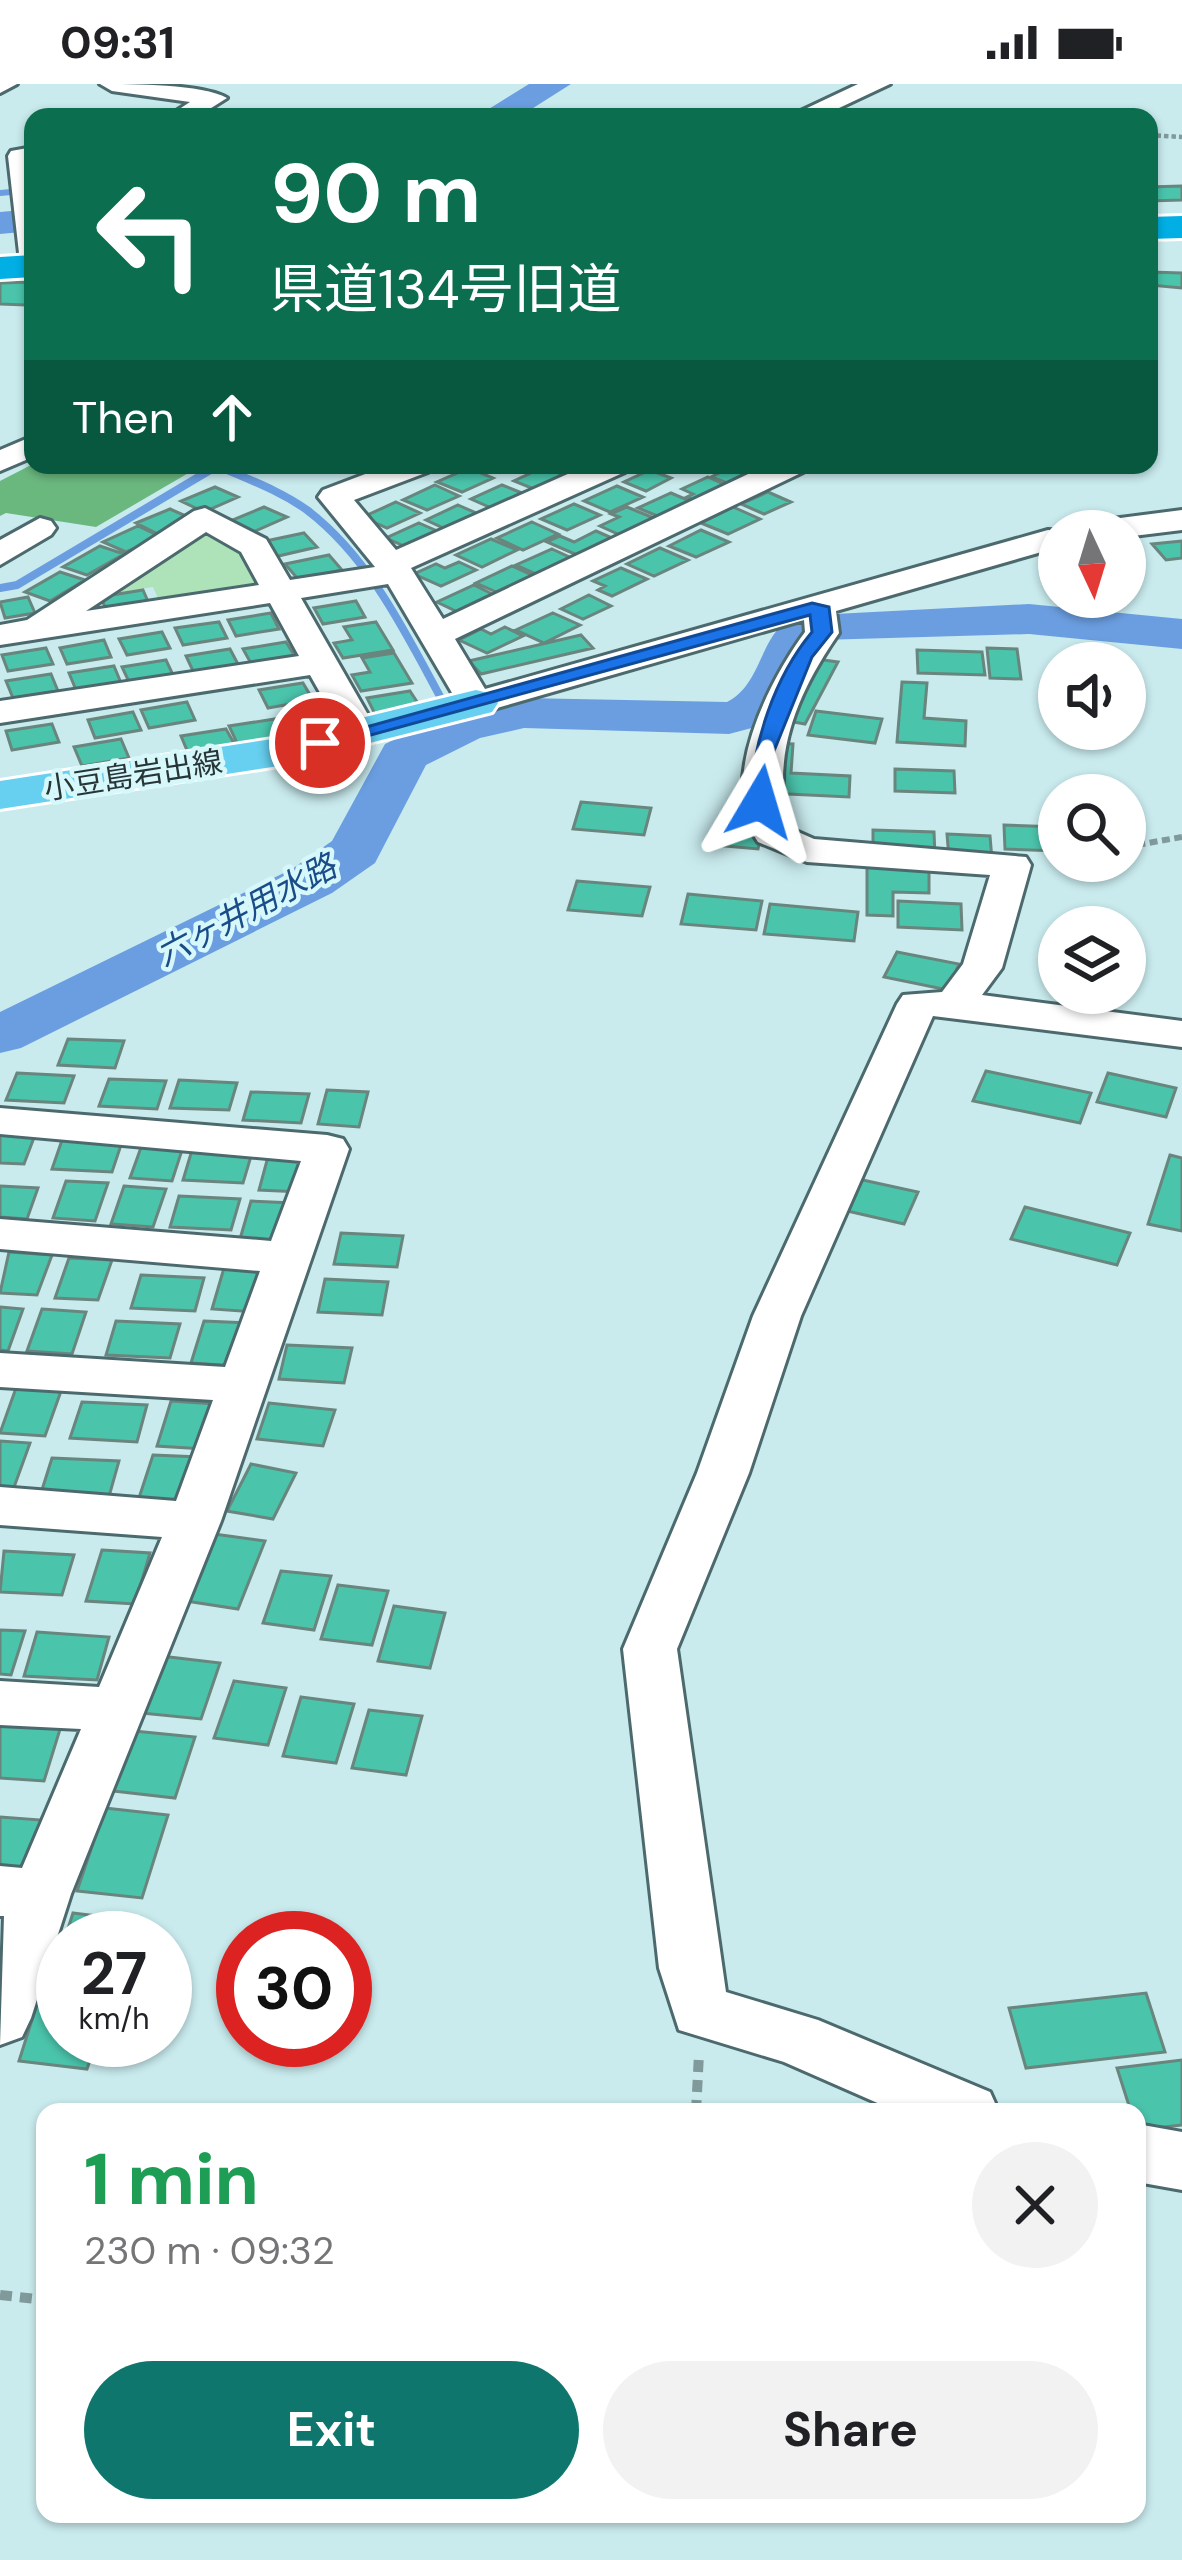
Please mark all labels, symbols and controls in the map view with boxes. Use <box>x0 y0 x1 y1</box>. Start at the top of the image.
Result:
text: 09:31 <box>60 13 175 72</box>
text: 90 m <box>270 139 481 248</box>
icon: left <box>72 156 228 312</box>
text: 県道134号旧道 <box>270 254 622 325</box>
icon: ahead <box>199 384 265 450</box>
text: Then <box>72 388 175 447</box>
north arrow <box>1038 510 1146 618</box>
map controls <box>1038 510 1146 1014</box>
button: sound <box>1038 642 1146 750</box>
pin <box>269 692 371 794</box>
icon: arrive <box>287 710 353 776</box>
position arrow <box>697 739 823 865</box>
street label: 小豆島岩出線 <box>41 742 225 808</box>
button: search <box>1038 774 1146 882</box>
water label: 六ヶ井用水路 <box>148 843 346 975</box>
button: layers <box>1038 906 1146 1014</box>
speed limit sign: 30 <box>216 1911 372 2067</box>
text: 27 <box>81 1934 147 2013</box>
text: km/h <box>79 1999 149 2038</box>
text: 1 min <box>84 2133 259 2226</box>
button: close <box>972 2142 1098 2268</box>
text: 230 m · 09:32 <box>84 2225 334 2276</box>
button: Exit <box>84 2361 579 2499</box>
button: Share <box>603 2361 1098 2499</box>

